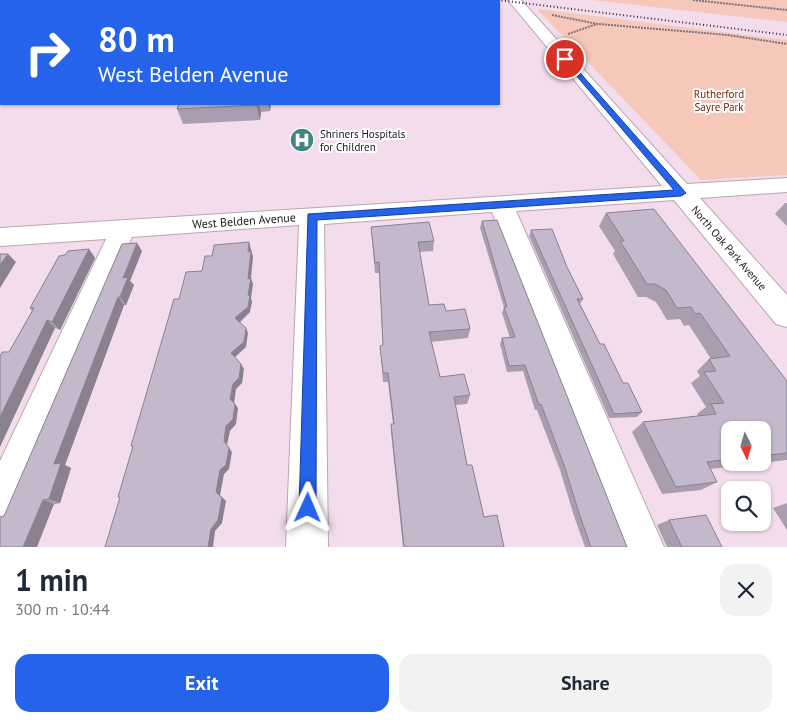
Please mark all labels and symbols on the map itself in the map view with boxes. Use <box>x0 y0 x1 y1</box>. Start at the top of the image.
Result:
pin <box>544 38 586 80</box>
park label: Rutherford Sayre Park <box>694 87 744 114</box>
hospital icon: Shriners Hospitals for Children <box>289 127 315 153</box>
place label: Shriners Hospitals for Children <box>320 127 406 154</box>
street label: North Oak Park Avenue <box>688 203 770 294</box>
street label: West Belden Avenue <box>192 209 296 232</box>
north arrow <box>721 421 771 471</box>
position arrow <box>281 481 333 533</box>

